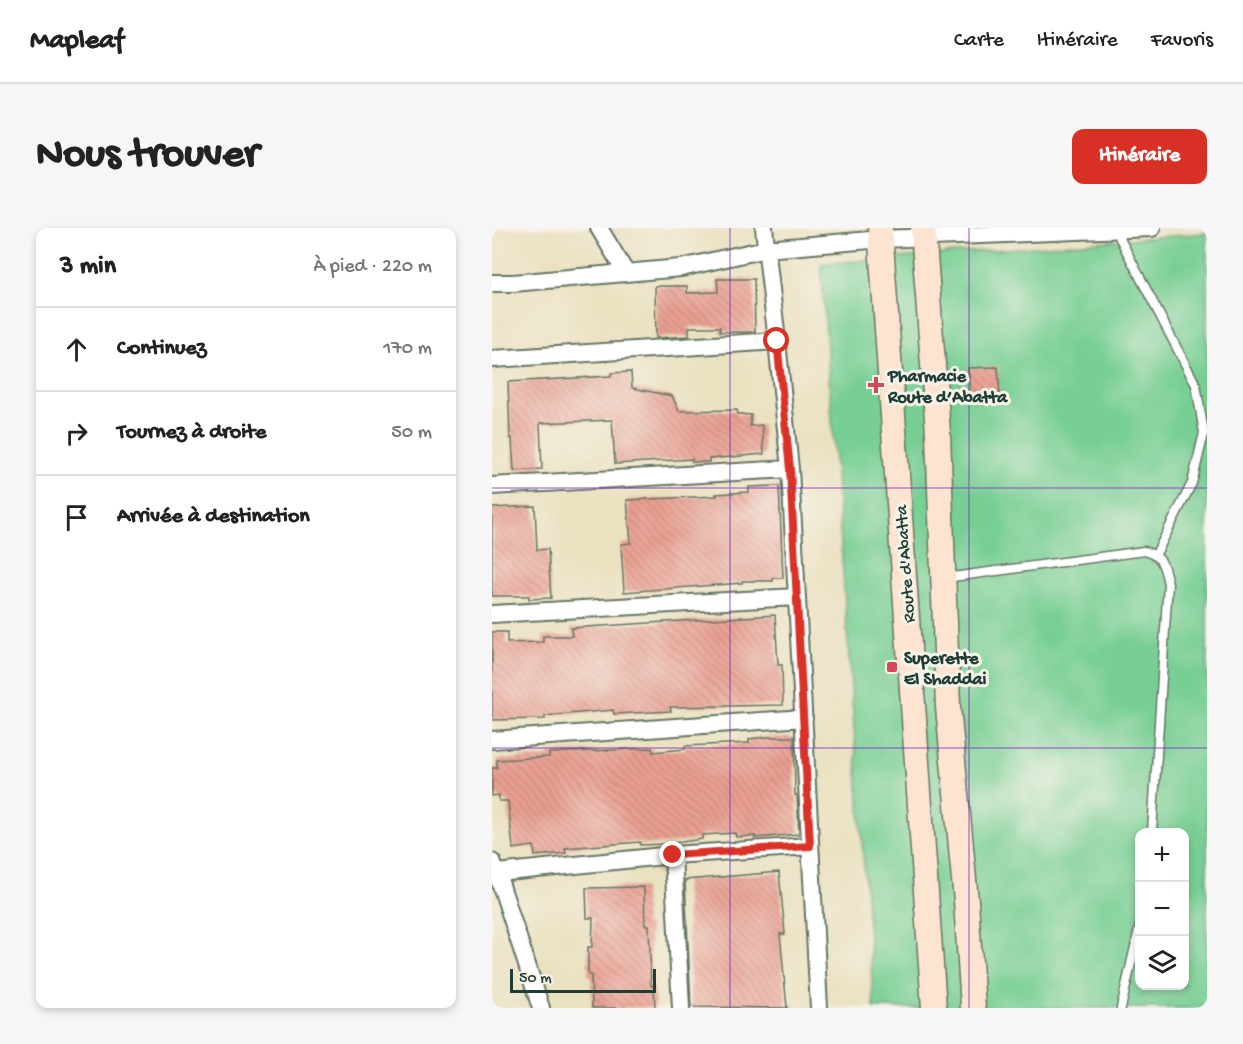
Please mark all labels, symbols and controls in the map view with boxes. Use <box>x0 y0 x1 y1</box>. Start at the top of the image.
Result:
text: Mapleaf <box>30 25 124 58</box>
text: Carte <box>954 29 1004 54</box>
text: Itinéraire <box>1037 29 1118 54</box>
text: Favoris <box>1151 29 1213 54</box>
button: Itinéraire <box>1072 129 1207 184</box>
text: Nous trouver <box>36 132 259 181</box>
text: 3 min <box>60 252 116 283</box>
text: À pied · 220 m <box>314 256 432 279</box>
route start <box>763 327 789 353</box>
icon: ahead <box>60 333 93 366</box>
text: Continuez <box>117 336 206 362</box>
text: 170 m <box>383 338 432 361</box>
place label: Pharmacie Route d’Abatta <box>887 367 1008 409</box>
marker: Pharmacie Route d’Abatta <box>869 378 883 392</box>
icon: right <box>60 417 93 450</box>
text: Tournez à droite <box>117 420 266 446</box>
text: 50 m <box>391 422 432 445</box>
icon: arrive <box>60 501 93 534</box>
street label: Route d'Abatta <box>892 503 921 623</box>
text: Arrivée à destination <box>117 504 310 530</box>
place label: Superette El Shaddai <box>904 649 987 691</box>
marker: Superette El Shaddai <box>885 660 899 674</box>
map controls <box>1135 828 1189 990</box>
button: + <box>1135 828 1189 882</box>
route end <box>659 841 685 867</box>
button: − <box>1135 882 1189 936</box>
button: layers <box>1135 936 1189 990</box>
scale bar <box>510 966 656 994</box>
text: 50 m <box>519 970 552 989</box>

